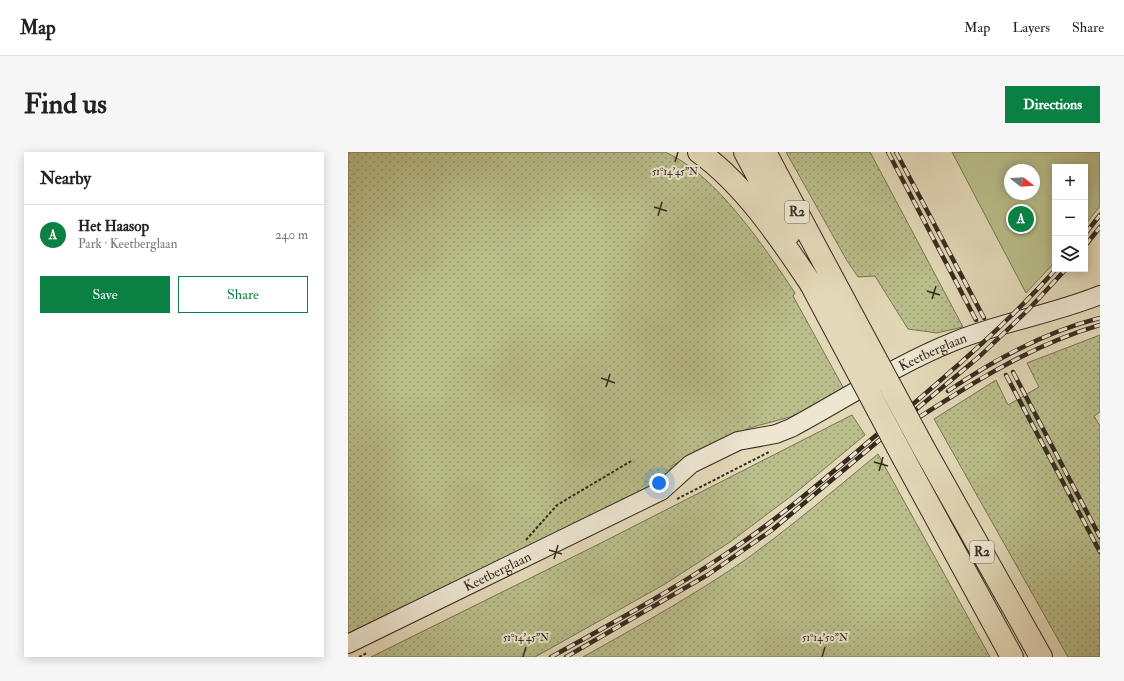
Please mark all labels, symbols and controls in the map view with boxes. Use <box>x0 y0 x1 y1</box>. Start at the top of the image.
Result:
text: Map <box>20 16 56 40</box>
text: Map <box>964 19 990 36</box>
text: Layers <box>1012 19 1050 36</box>
text: Share <box>1072 19 1104 36</box>
button: Directions <box>1005 86 1100 123</box>
text: Find us <box>24 87 107 122</box>
north arrow <box>1004 164 1040 200</box>
map controls <box>1052 164 1088 272</box>
button: + <box>1052 164 1088 200</box>
text: 51°14'45"N <box>652 166 698 178</box>
text: Nearby <box>40 168 91 189</box>
button: − <box>1052 200 1088 236</box>
road number: R2 <box>785 201 809 223</box>
pin: A <box>1008 204 1034 234</box>
text: Het Haasop <box>78 217 149 236</box>
text: A <box>49 227 57 243</box>
text: 240 m <box>275 227 308 243</box>
text: Park · Keetberglaan <box>78 236 177 252</box>
button: layers <box>1052 236 1088 272</box>
button: Save <box>40 276 170 313</box>
button: Share <box>178 276 308 313</box>
street label: Keetberglaan <box>896 329 969 374</box>
your location <box>649 473 669 493</box>
road number: R2 <box>970 541 994 563</box>
street label: Keetberglaan <box>461 547 534 595</box>
text: 51°14'45"N <box>503 632 549 644</box>
text: 51°14'50"N <box>802 632 848 644</box>

